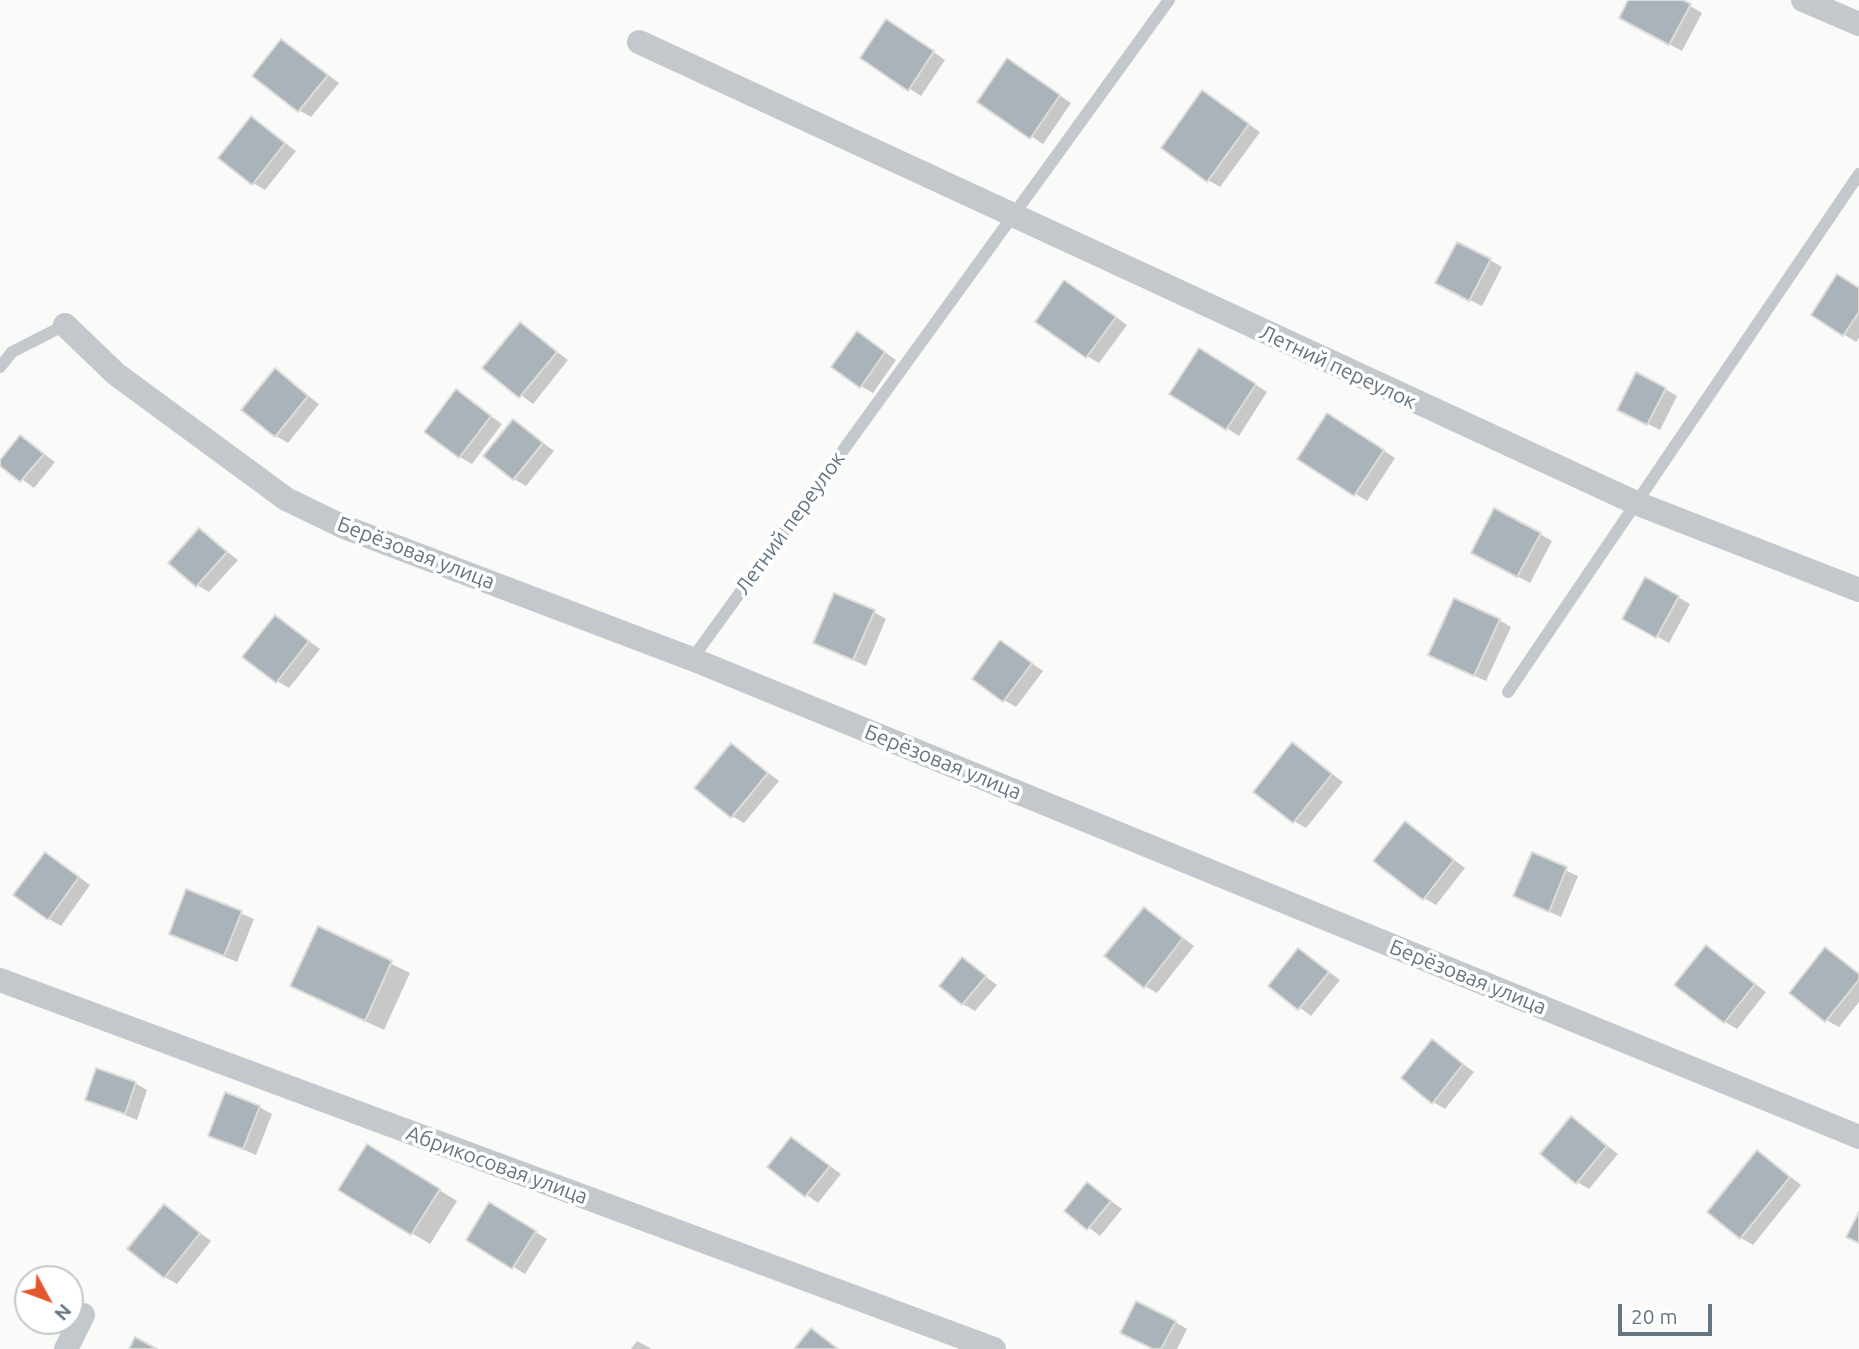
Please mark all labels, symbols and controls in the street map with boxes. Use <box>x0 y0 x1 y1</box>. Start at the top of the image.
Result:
street label: Летний переулок <box>1256 320 1420 414</box>
street label: Летний переулок <box>730 447 850 599</box>
street label: Берёзовая улица <box>334 511 498 595</box>
street label: Берёзовая улица <box>861 719 1025 805</box>
street label: Берёзовая улица <box>1386 934 1550 1020</box>
street label: Абрикосовая улица <box>403 1120 591 1210</box>
north arrow <box>14 1265 84 1335</box>
scale bar <box>1621 1290 1716 1334</box>
text: N <box>50 1300 76 1325</box>
text: 20 m <box>1631 1304 1678 1328</box>

